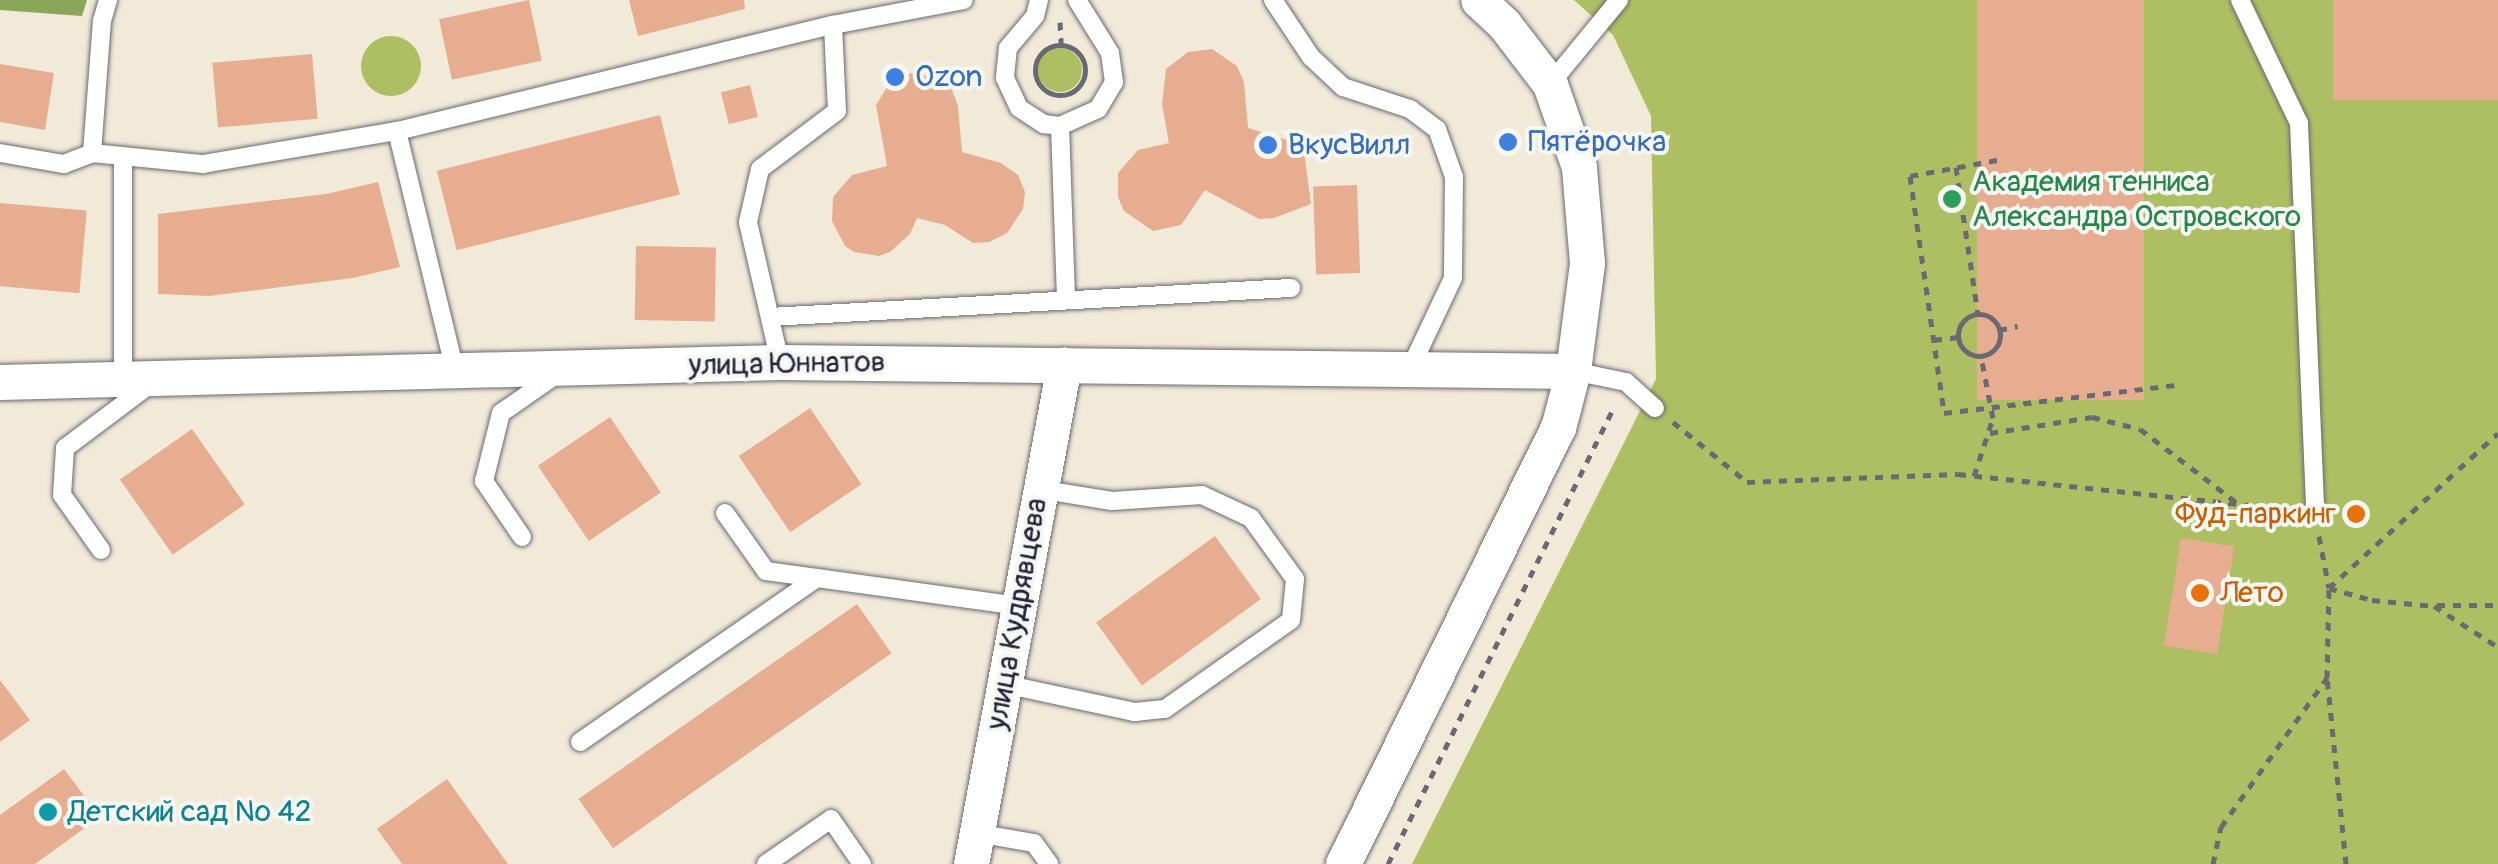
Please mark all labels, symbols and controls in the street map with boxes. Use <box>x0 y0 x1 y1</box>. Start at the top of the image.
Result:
place label: Ozon <box>915 59 982 95</box>
marker: Ozon <box>884 66 906 88</box>
place label: Пятёрочка <box>1528 124 1666 160</box>
place label: ВкусВилл <box>1288 127 1410 163</box>
marker: Пятёрочка <box>1497 131 1519 153</box>
marker: ВкусВилл <box>1257 134 1279 156</box>
place label: Академия тенниса Александра Островского <box>1972 164 2301 234</box>
marker: Академия тенниса Александра Островского <box>1941 188 1963 210</box>
street label: улица Юннатов <box>688 344 886 384</box>
street label: улица Кудрявцева <box>979 495 1055 733</box>
place label: Фуд-паркинг <box>2175 496 2336 532</box>
marker: Фуд-паркинг <box>2345 503 2367 525</box>
place label: Лето <box>2220 575 2284 611</box>
marker: Лето <box>2189 582 2211 604</box>
place label: Детский сад № 42 <box>68 794 312 830</box>
marker: Детский сад № 42 <box>37 801 59 823</box>

